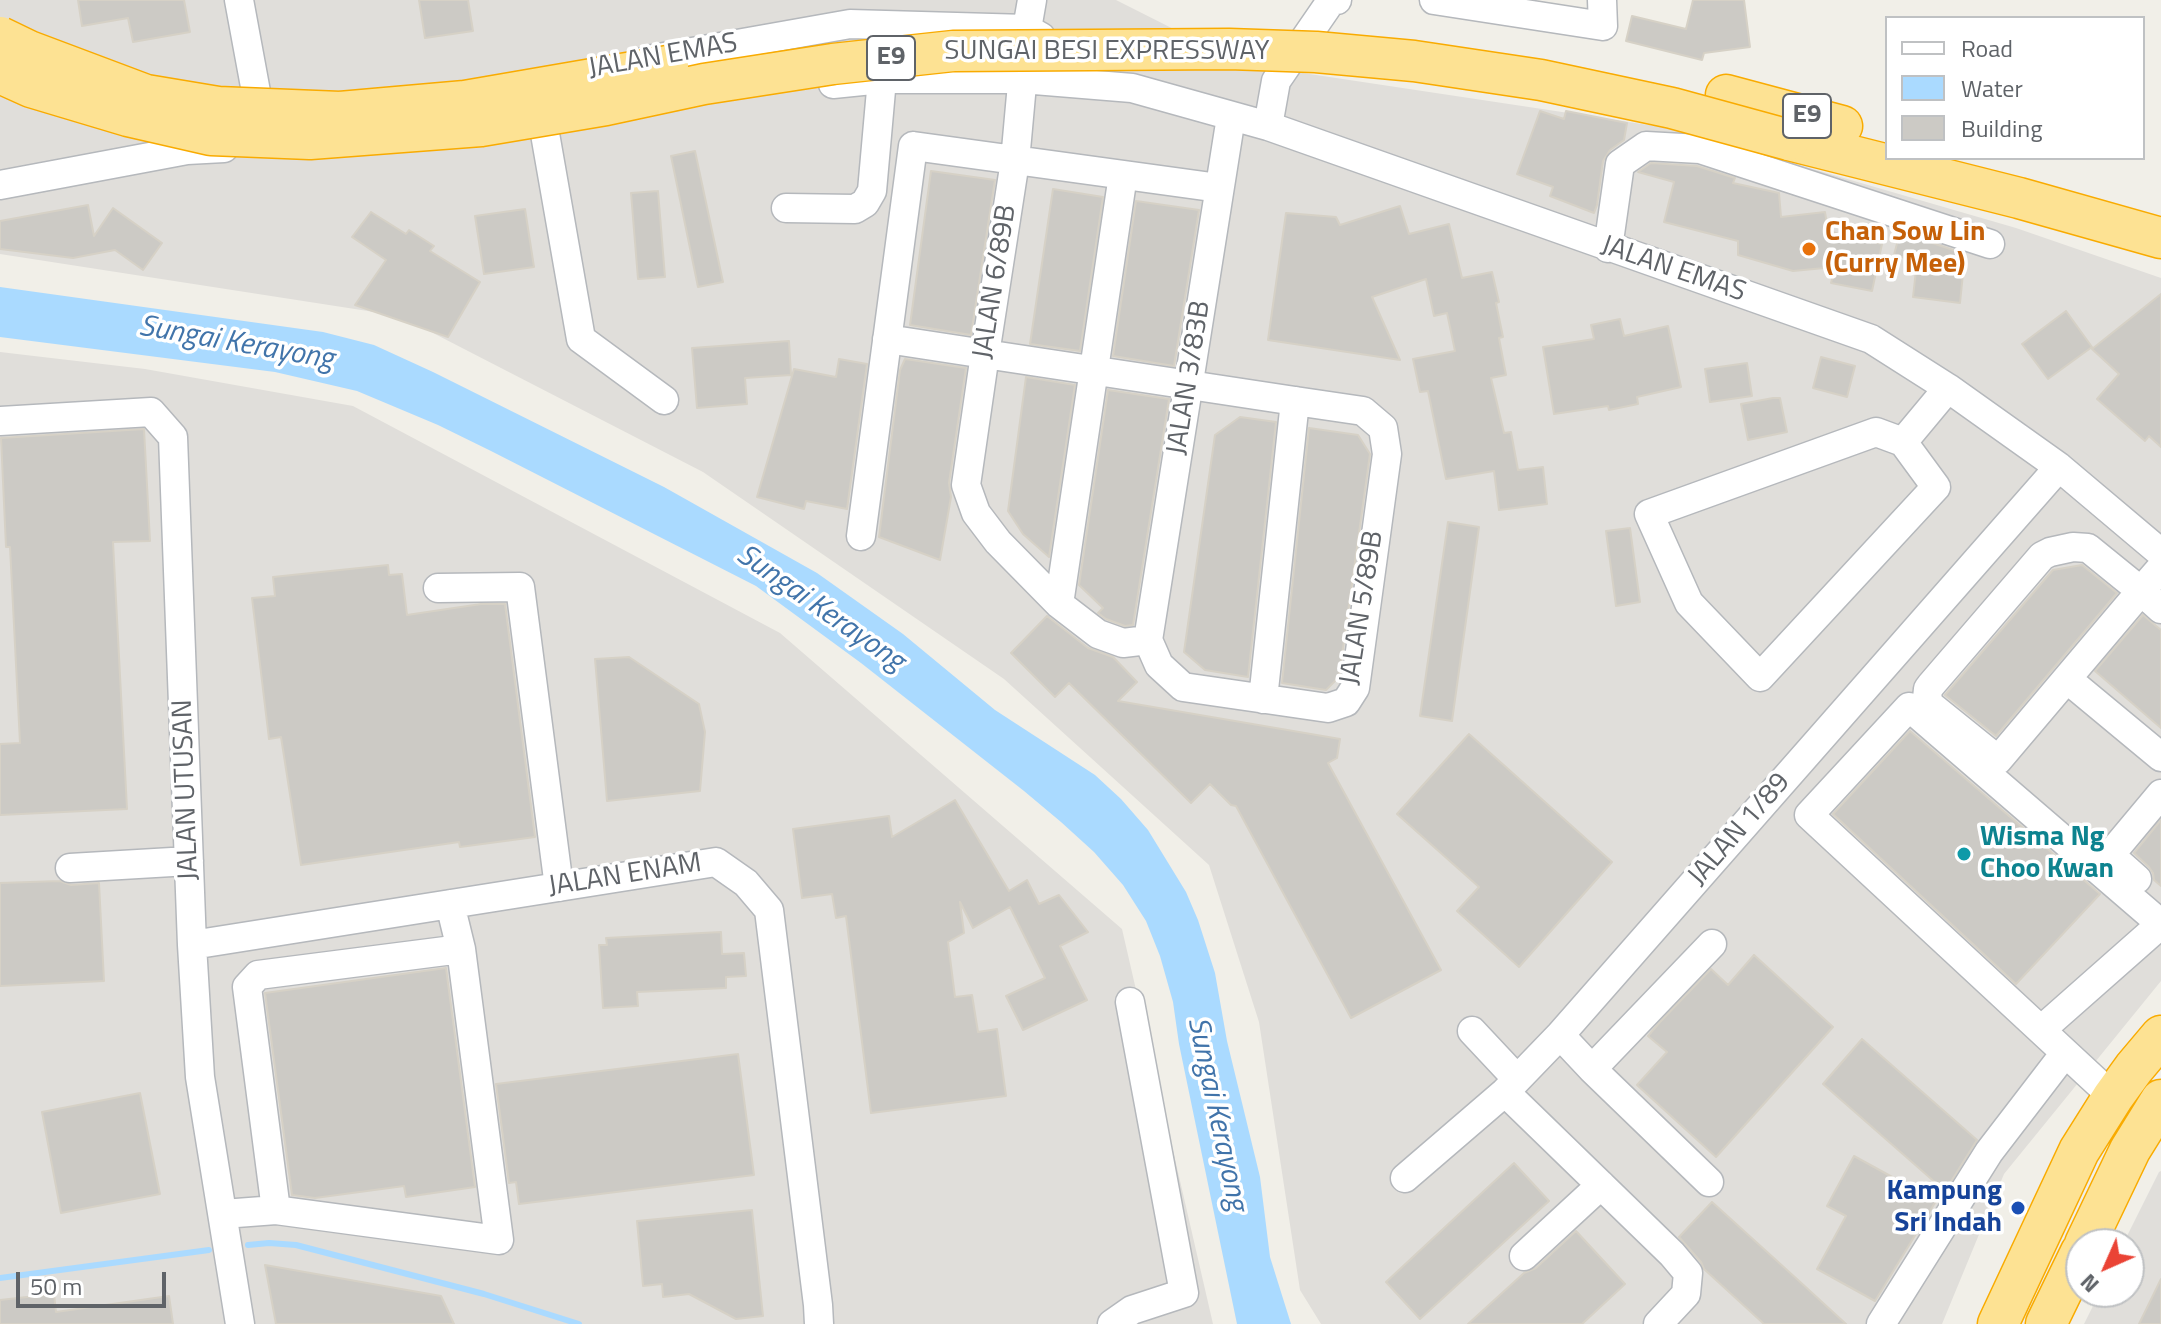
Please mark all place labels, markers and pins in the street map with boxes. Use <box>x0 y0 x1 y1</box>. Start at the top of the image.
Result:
place label: Chan Sow Lin (Curry Mee) <box>1825 216 1985 282</box>
marker: Chan Sow Lin (Curry Mee) <box>1800 240 1818 258</box>
place label: Wisma Ng Choo Kwan <box>1980 821 2114 887</box>
marker: Wisma Ng Choo Kwan <box>1955 845 1973 863</box>
place label: Kampung Sri Indah <box>1887 1175 2002 1241</box>
marker: Kampung Sri Indah <box>2009 1199 2027 1217</box>

